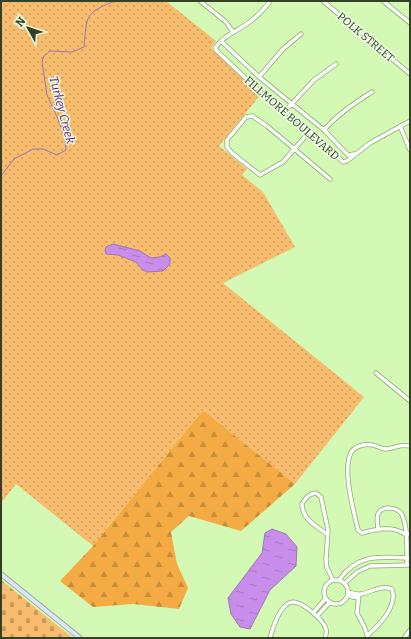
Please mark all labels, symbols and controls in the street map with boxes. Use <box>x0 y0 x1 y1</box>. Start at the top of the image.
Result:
north arrow <box>8 8 48 48</box>
street label: POLK STREET <box>335 10 397 65</box>
text: N <box>13 14 29 29</box>
street label: FILLMORE BOULEVARD <box>242 74 342 163</box>
water label: Turkey Creek <box>46 75 78 146</box>

